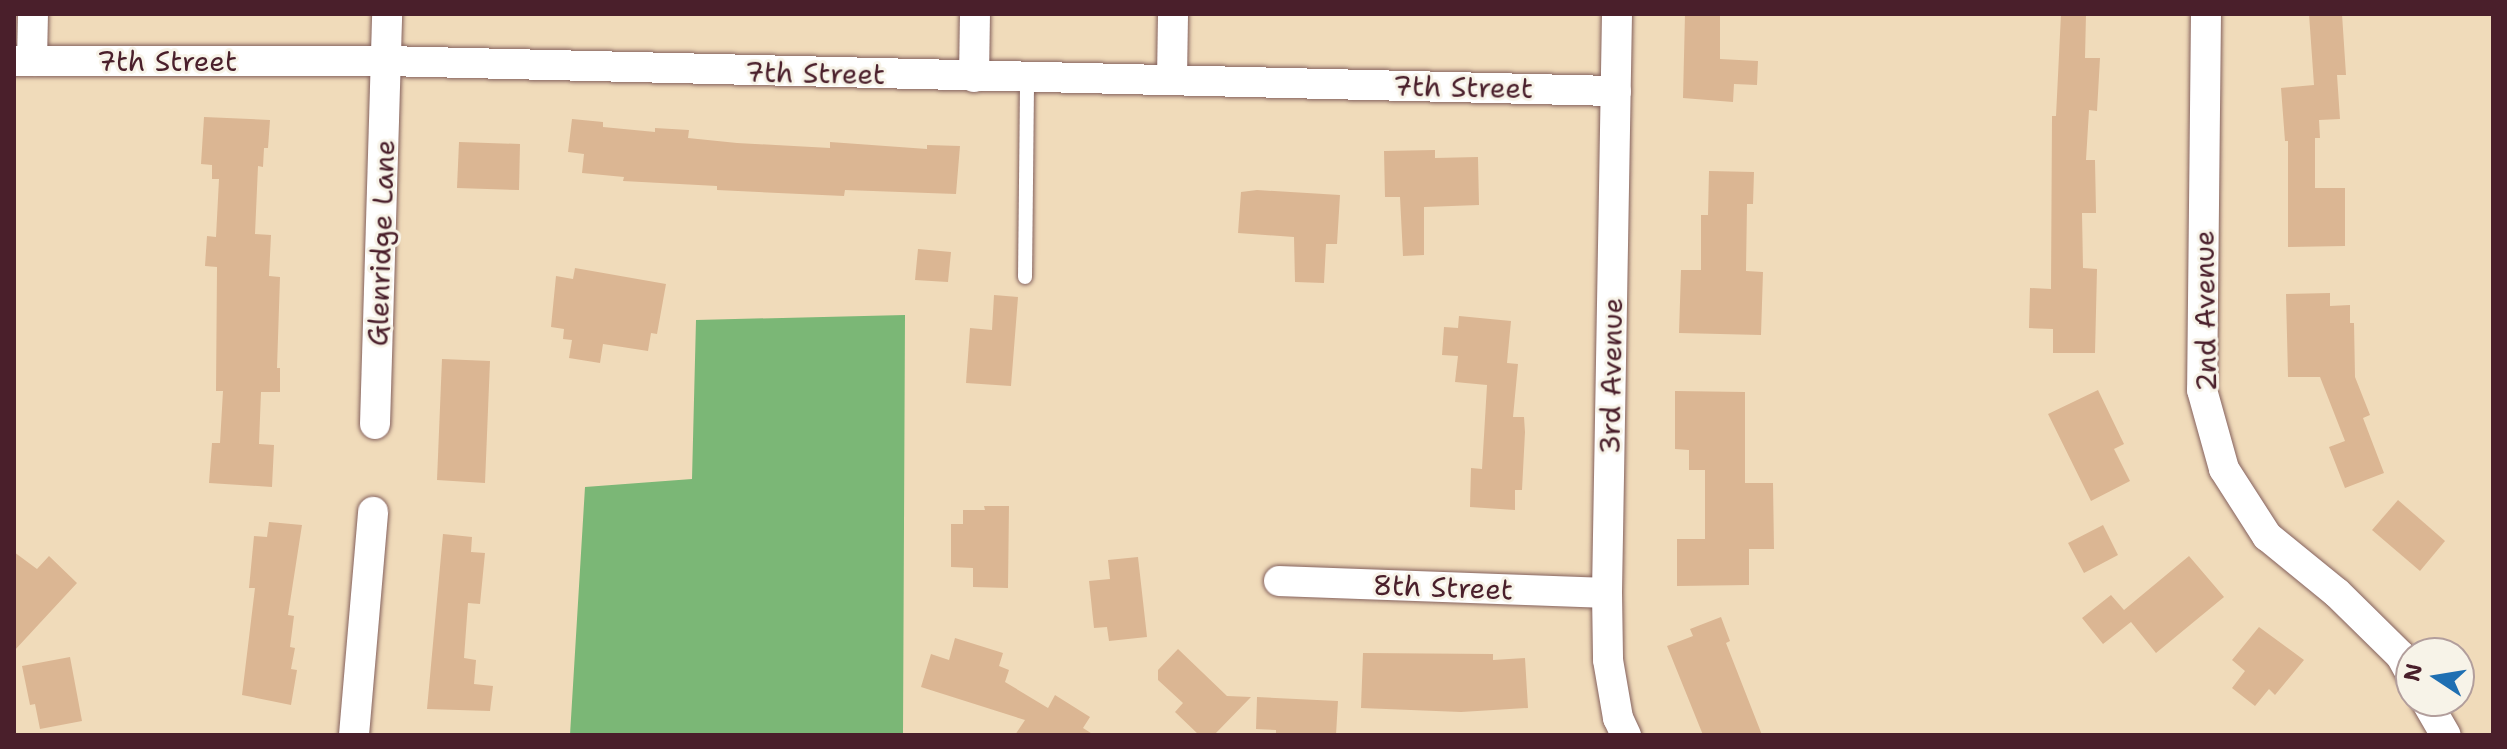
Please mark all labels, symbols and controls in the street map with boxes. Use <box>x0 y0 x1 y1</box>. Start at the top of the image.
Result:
street label: 7th Street <box>97 44 237 78</box>
street label: 7th Street <box>745 55 885 91</box>
street label: 7th Street <box>1393 69 1533 105</box>
street label: Glenridge Lane <box>361 139 401 347</box>
street label: 2nd Avenue <box>2187 230 2223 392</box>
street label: 3rd Avenue <box>1593 297 1629 455</box>
street label: 8th Street <box>1372 568 1514 606</box>
north arrow <box>2395 637 2475 717</box>
text: N <box>2397 661 2429 684</box>

